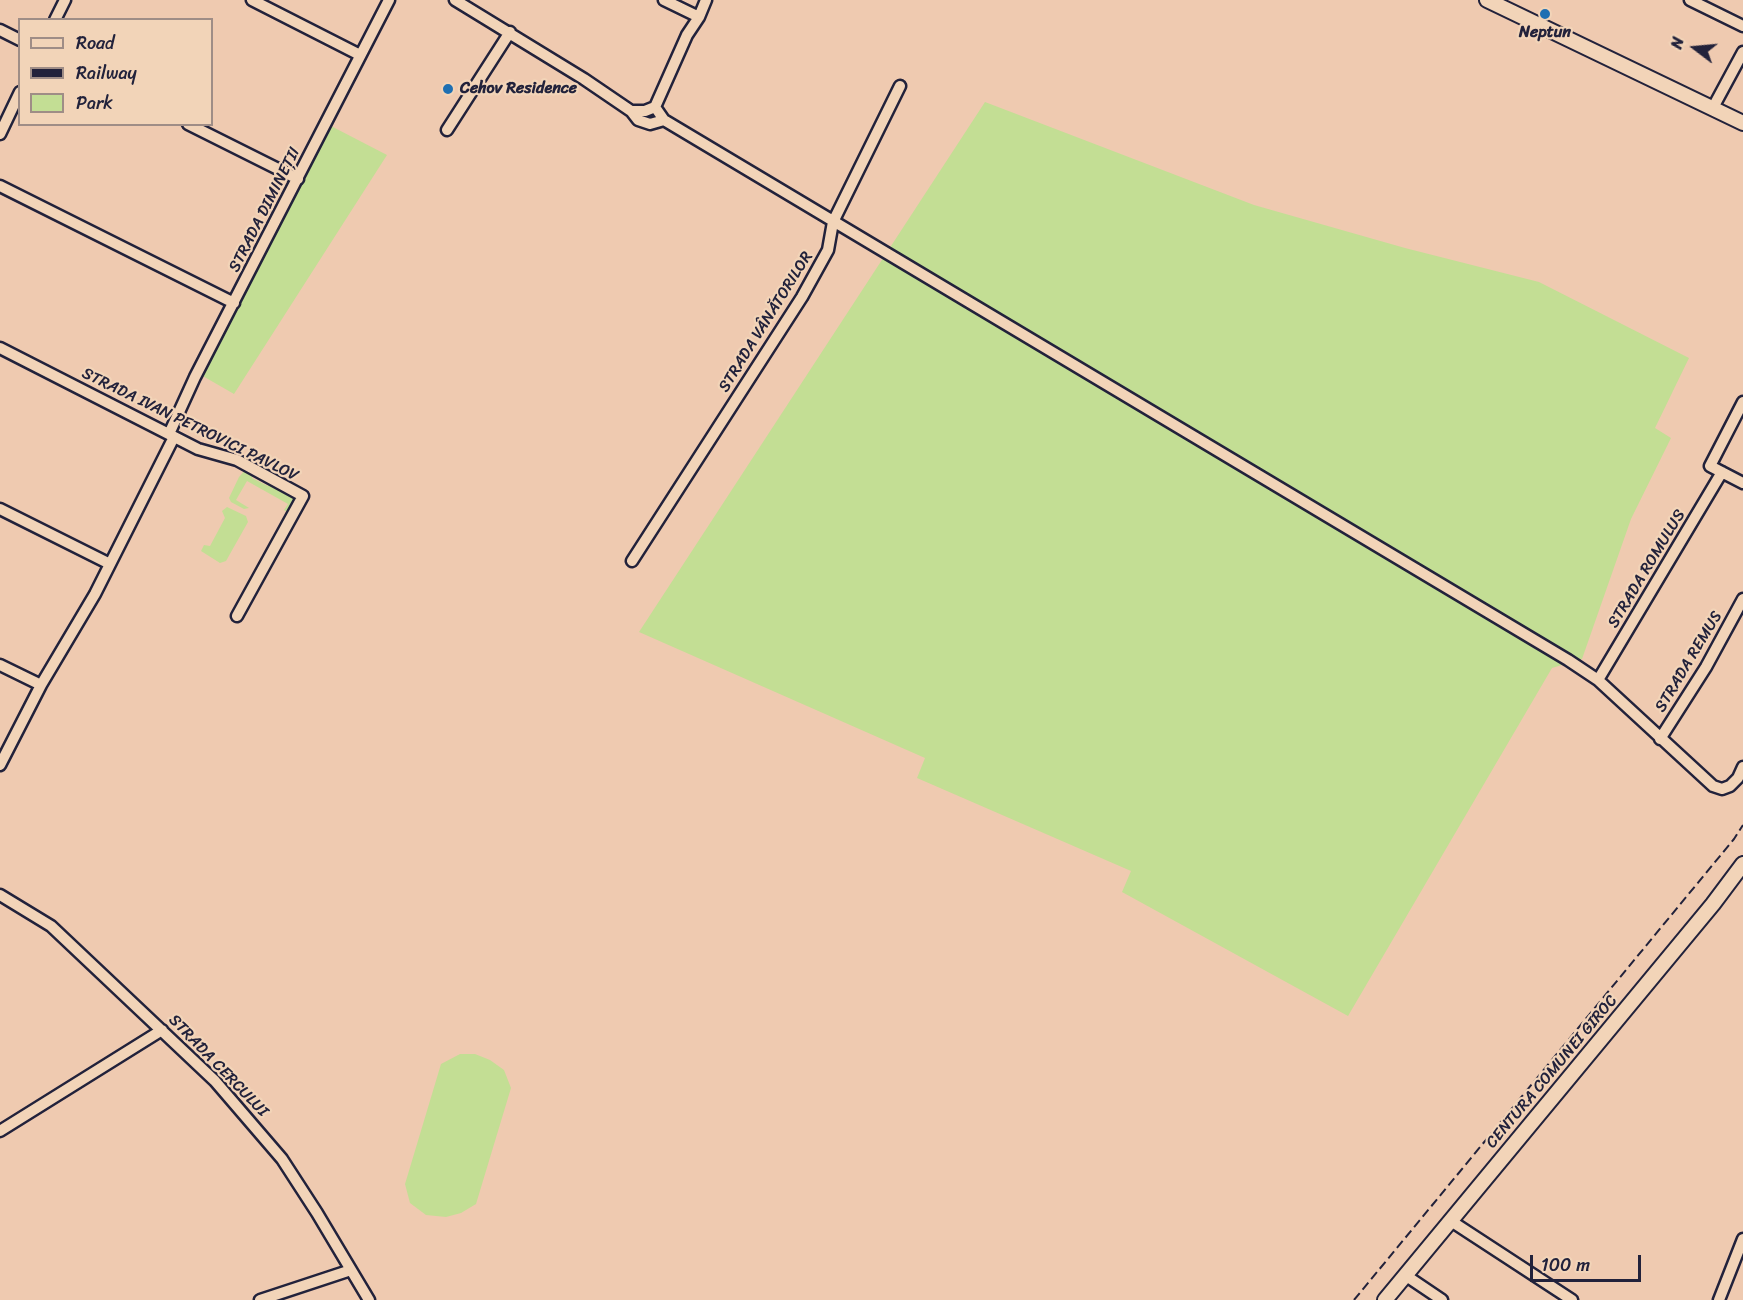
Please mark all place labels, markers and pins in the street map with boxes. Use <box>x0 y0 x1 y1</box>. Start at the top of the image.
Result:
marker: Neptun <box>1538 7 1552 21</box>
place label: Neptun <box>1519 23 1571 43</box>
place label: Cehov Residence <box>460 79 577 99</box>
marker: Cehov Residence <box>441 82 455 96</box>

